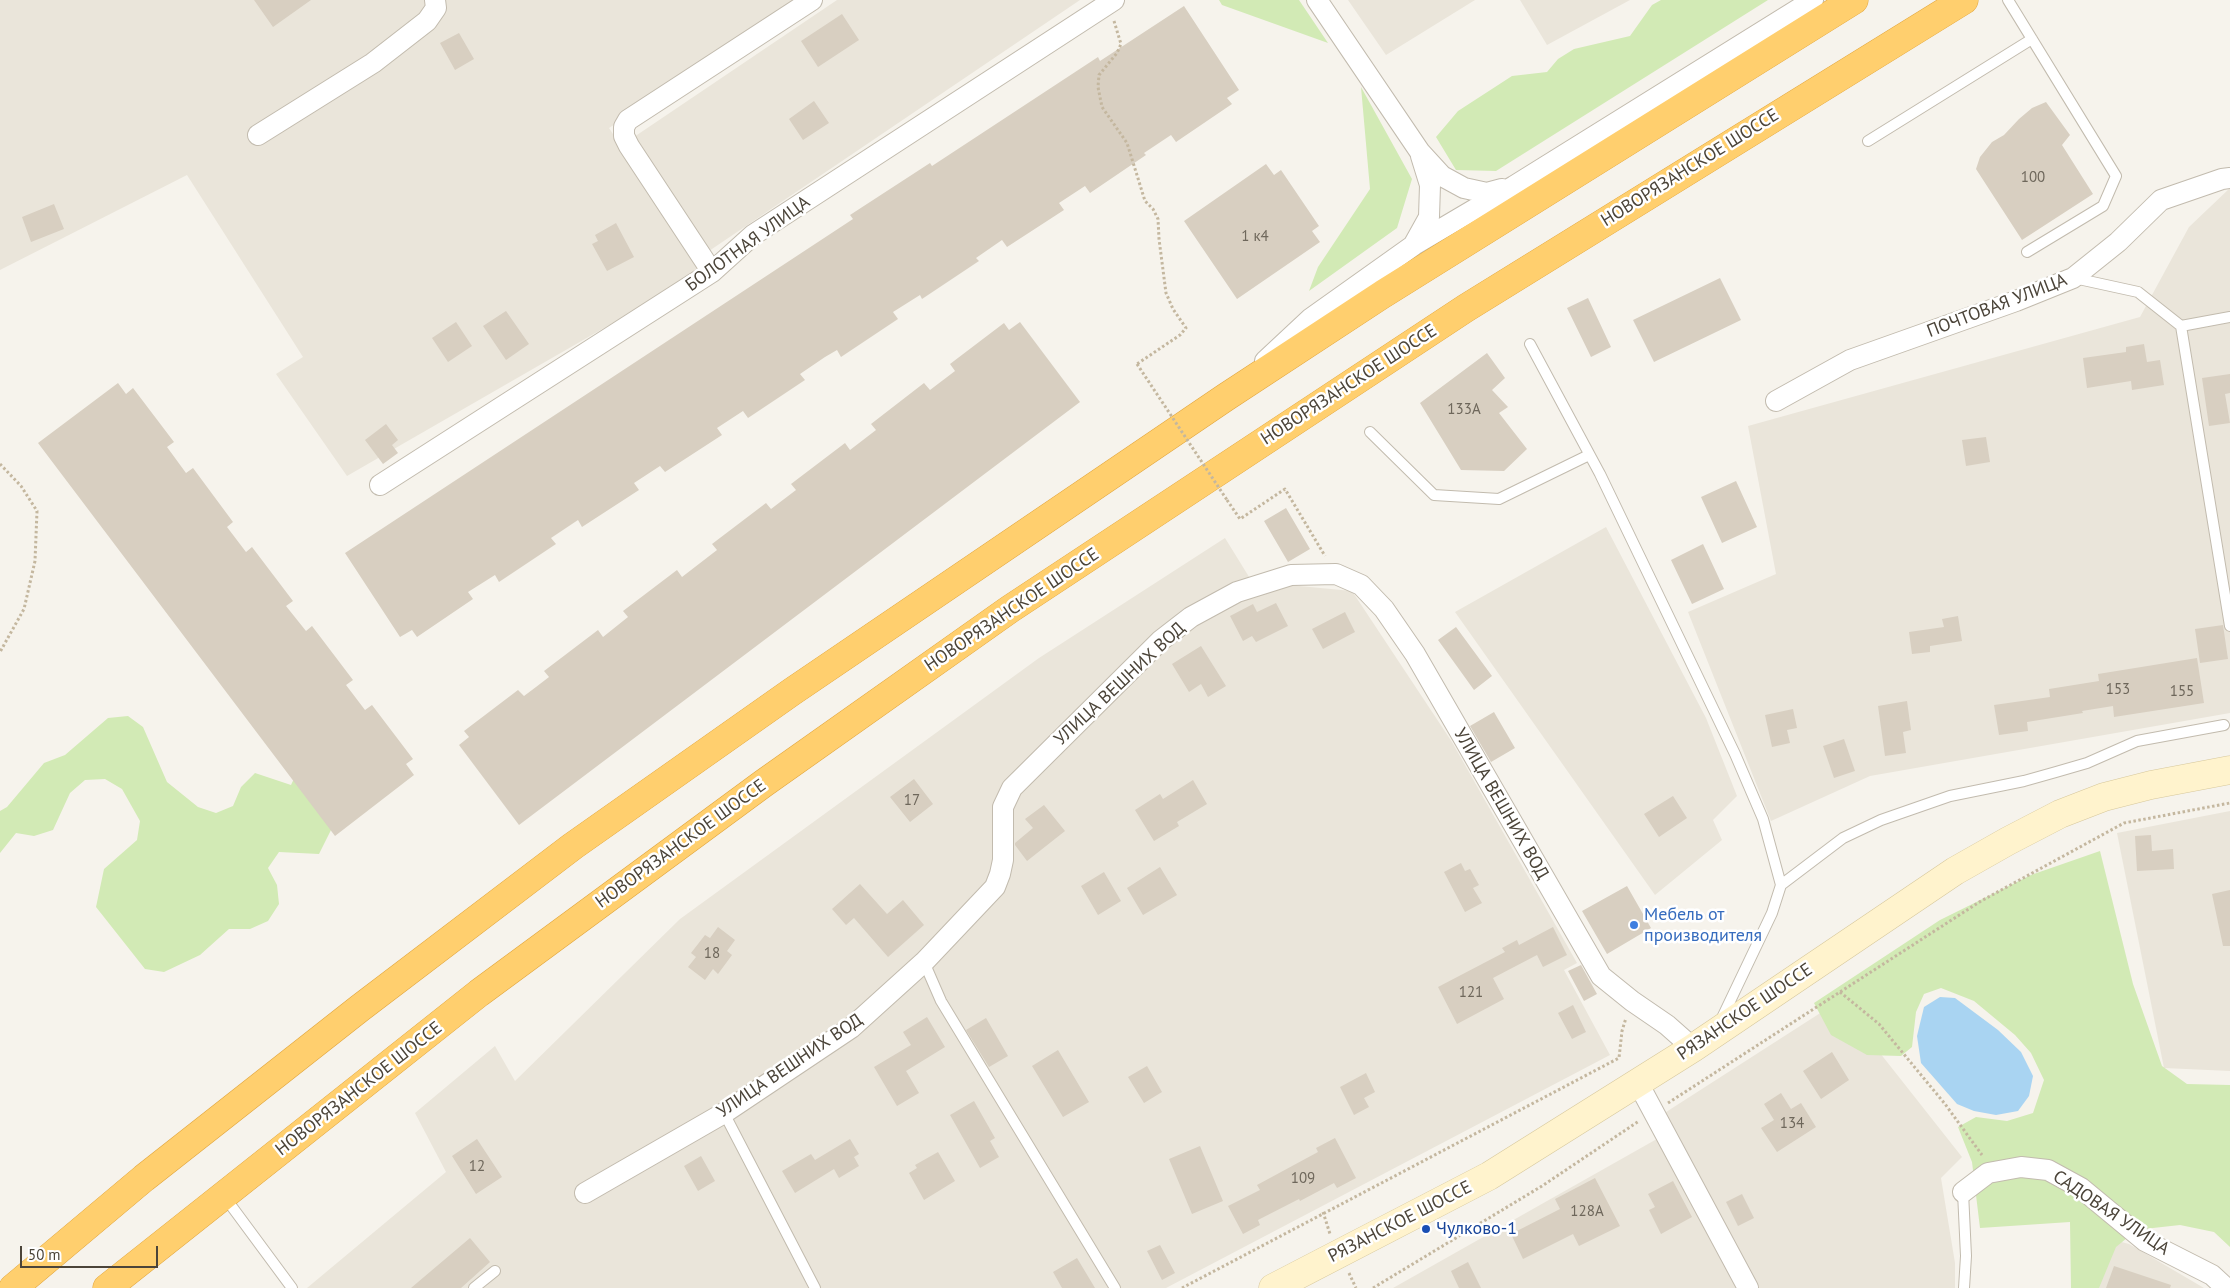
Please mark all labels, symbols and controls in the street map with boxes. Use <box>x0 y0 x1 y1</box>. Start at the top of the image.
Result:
street label: НОВОРЯЗАНСКОЕ ШОССЕ <box>1597 104 1783 232</box>
house number: 100 <box>2021 169 2045 187</box>
street label: БОЛОТНАЯ УЛИЦА <box>682 192 814 296</box>
house number: 1 к4 <box>1241 228 1269 246</box>
street label: ПОЧТОВАЯ УЛИЦА <box>1924 269 2070 343</box>
street label: НОВОРЯЗАНСКОЕ ШОССЕ <box>1257 320 1441 450</box>
house number: 133А <box>1447 401 1481 419</box>
street label: НОВОРЯЗАНСКОЕ ШОССЕ <box>921 544 1103 676</box>
street label: УЛИЦА ВЕШНИХ ВОД <box>1050 618 1190 750</box>
house number: 153 <box>2106 681 2130 699</box>
house number: 155 <box>2170 683 2194 701</box>
street label: УЛИЦА ВЕШНИХ ВОД <box>1449 725 1553 883</box>
street label: НОВОРЯЗАНСКОЕ ШОССЕ <box>592 775 770 913</box>
house number: 17 <box>904 792 920 810</box>
place label: Мебель от производителя <box>1644 904 1762 946</box>
marker: Мебель от производителя <box>1628 919 1640 931</box>
house number: 18 <box>704 945 720 963</box>
street label: РЯЗАНСКОЕ ШОССЕ <box>1673 959 1817 1065</box>
house number: 121 <box>1459 984 1483 1002</box>
street label: УЛИЦА ВЕШНИХ ВОД <box>713 1009 867 1123</box>
street label: НОВОРЯЗАНСКОЕ ШОССЕ <box>271 1017 447 1161</box>
house number: 134 <box>1780 1115 1804 1133</box>
house number: 12 <box>469 1158 485 1176</box>
street label: САДОВАЯ УЛИЦА <box>2049 1166 2173 1260</box>
house number: 109 <box>1291 1170 1315 1188</box>
street label: РЯЗАНСКОЕ ШОССЕ <box>1325 1176 1475 1268</box>
house number: 128А <box>1570 1203 1604 1221</box>
place label: Чулково-1 <box>1436 1218 1517 1240</box>
marker: Чулково-1 <box>1420 1223 1432 1235</box>
scale bar <box>22 1236 160 1268</box>
text: 50 m <box>28 1245 61 1264</box>

